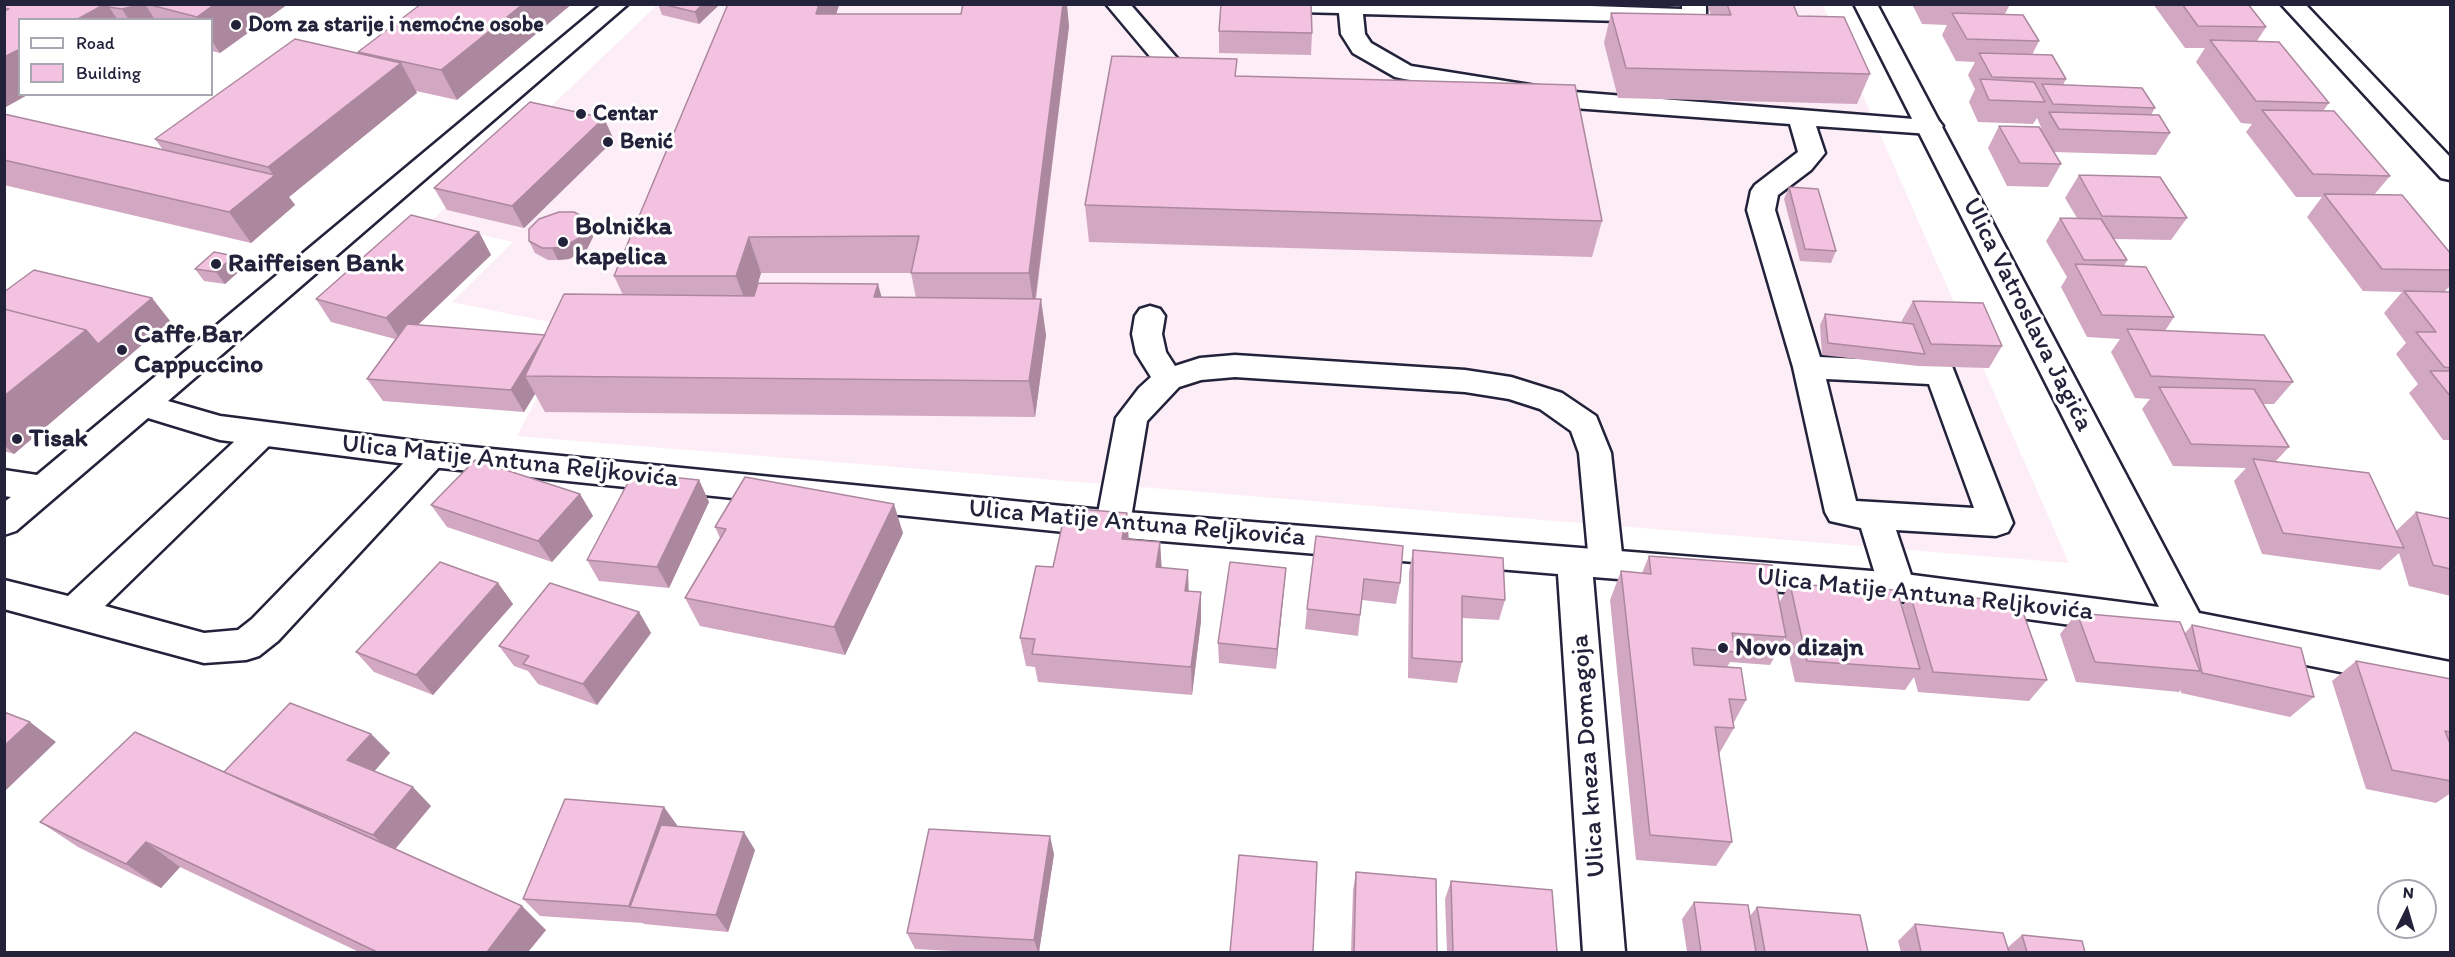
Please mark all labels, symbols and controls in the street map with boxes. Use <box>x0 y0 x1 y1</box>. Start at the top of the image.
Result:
place label: Dom za starije i nemoćne osobe <box>248 12 544 38</box>
legend <box>18 18 213 96</box>
marker: Dom za starije i nemoćne osobe <box>229 18 243 32</box>
text: Road <box>76 32 115 54</box>
text: Building <box>76 62 141 84</box>
place label: Centar <box>593 101 658 127</box>
marker: Centar <box>574 107 588 121</box>
place label: Benić <box>620 129 673 155</box>
marker: Benić <box>601 135 615 149</box>
street label: Ulica Vatroslava Jagića <box>1955 193 2099 437</box>
place label: Bolnička kapelica <box>575 211 672 272</box>
marker: Bolnička kapelica <box>556 235 570 249</box>
place label: Raiffeisen Bank <box>228 248 404 280</box>
marker: Raiffeisen Bank <box>209 257 223 271</box>
place label: Caffe Bar Cappuccino <box>134 319 263 380</box>
marker: Caffe Bar Cappuccino <box>115 343 129 357</box>
place label: Tisak <box>29 423 88 455</box>
street label: Ulica Matije Antuna Reljkovića <box>340 429 680 495</box>
marker: Tisak <box>10 432 24 446</box>
street label: Ulica Matije Antuna Reljkovića <box>967 494 1307 554</box>
street label: Ulica Matije Antuna Reljkovića <box>1755 562 2095 628</box>
place label: Novo dizajn <box>1735 632 1864 664</box>
street label: Ulica kneza Domagoja <box>1565 633 1613 879</box>
marker: Novo dizajn <box>1716 641 1730 655</box>
north arrow <box>2377 879 2437 939</box>
text: N <box>2402 883 2415 902</box>

